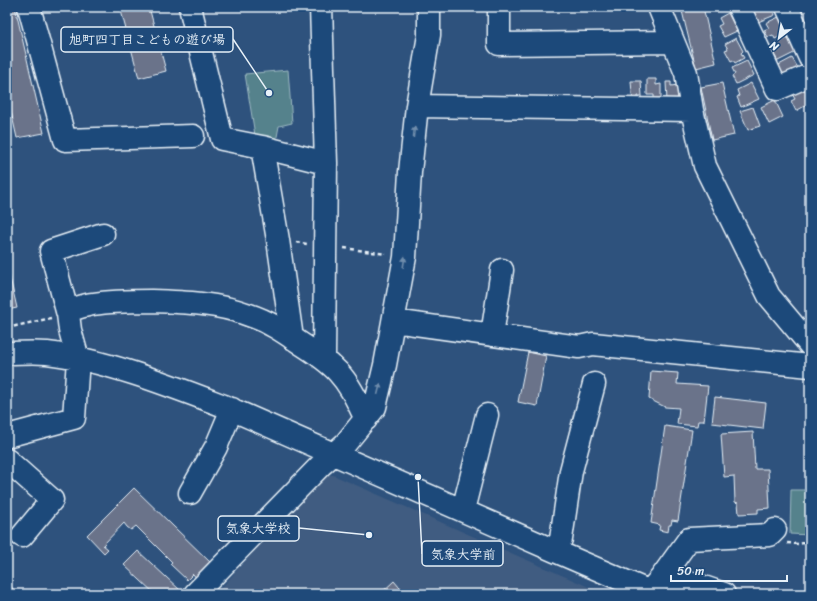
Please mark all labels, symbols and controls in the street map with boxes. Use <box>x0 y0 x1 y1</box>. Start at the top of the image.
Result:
north arrow <box>759 18 799 58</box>
callout: 旭町四丁目こどもの遊び場 <box>61 27 233 52</box>
text: 旭町四丁目こどもの遊び場 <box>69 28 225 51</box>
text: N <box>766 36 783 57</box>
one-way arrow <box>411 126 418 138</box>
one-way arrow <box>401 256 407 268</box>
one-way arrow <box>377 383 383 396</box>
callout: 気象大学校 <box>218 516 299 541</box>
text: 気象大学校 <box>225 517 291 540</box>
callout: 気象大学前 <box>422 541 503 566</box>
text: 気象大学前 <box>430 543 496 566</box>
scale bar <box>671 557 787 583</box>
text: 50 m <box>677 560 704 582</box>

